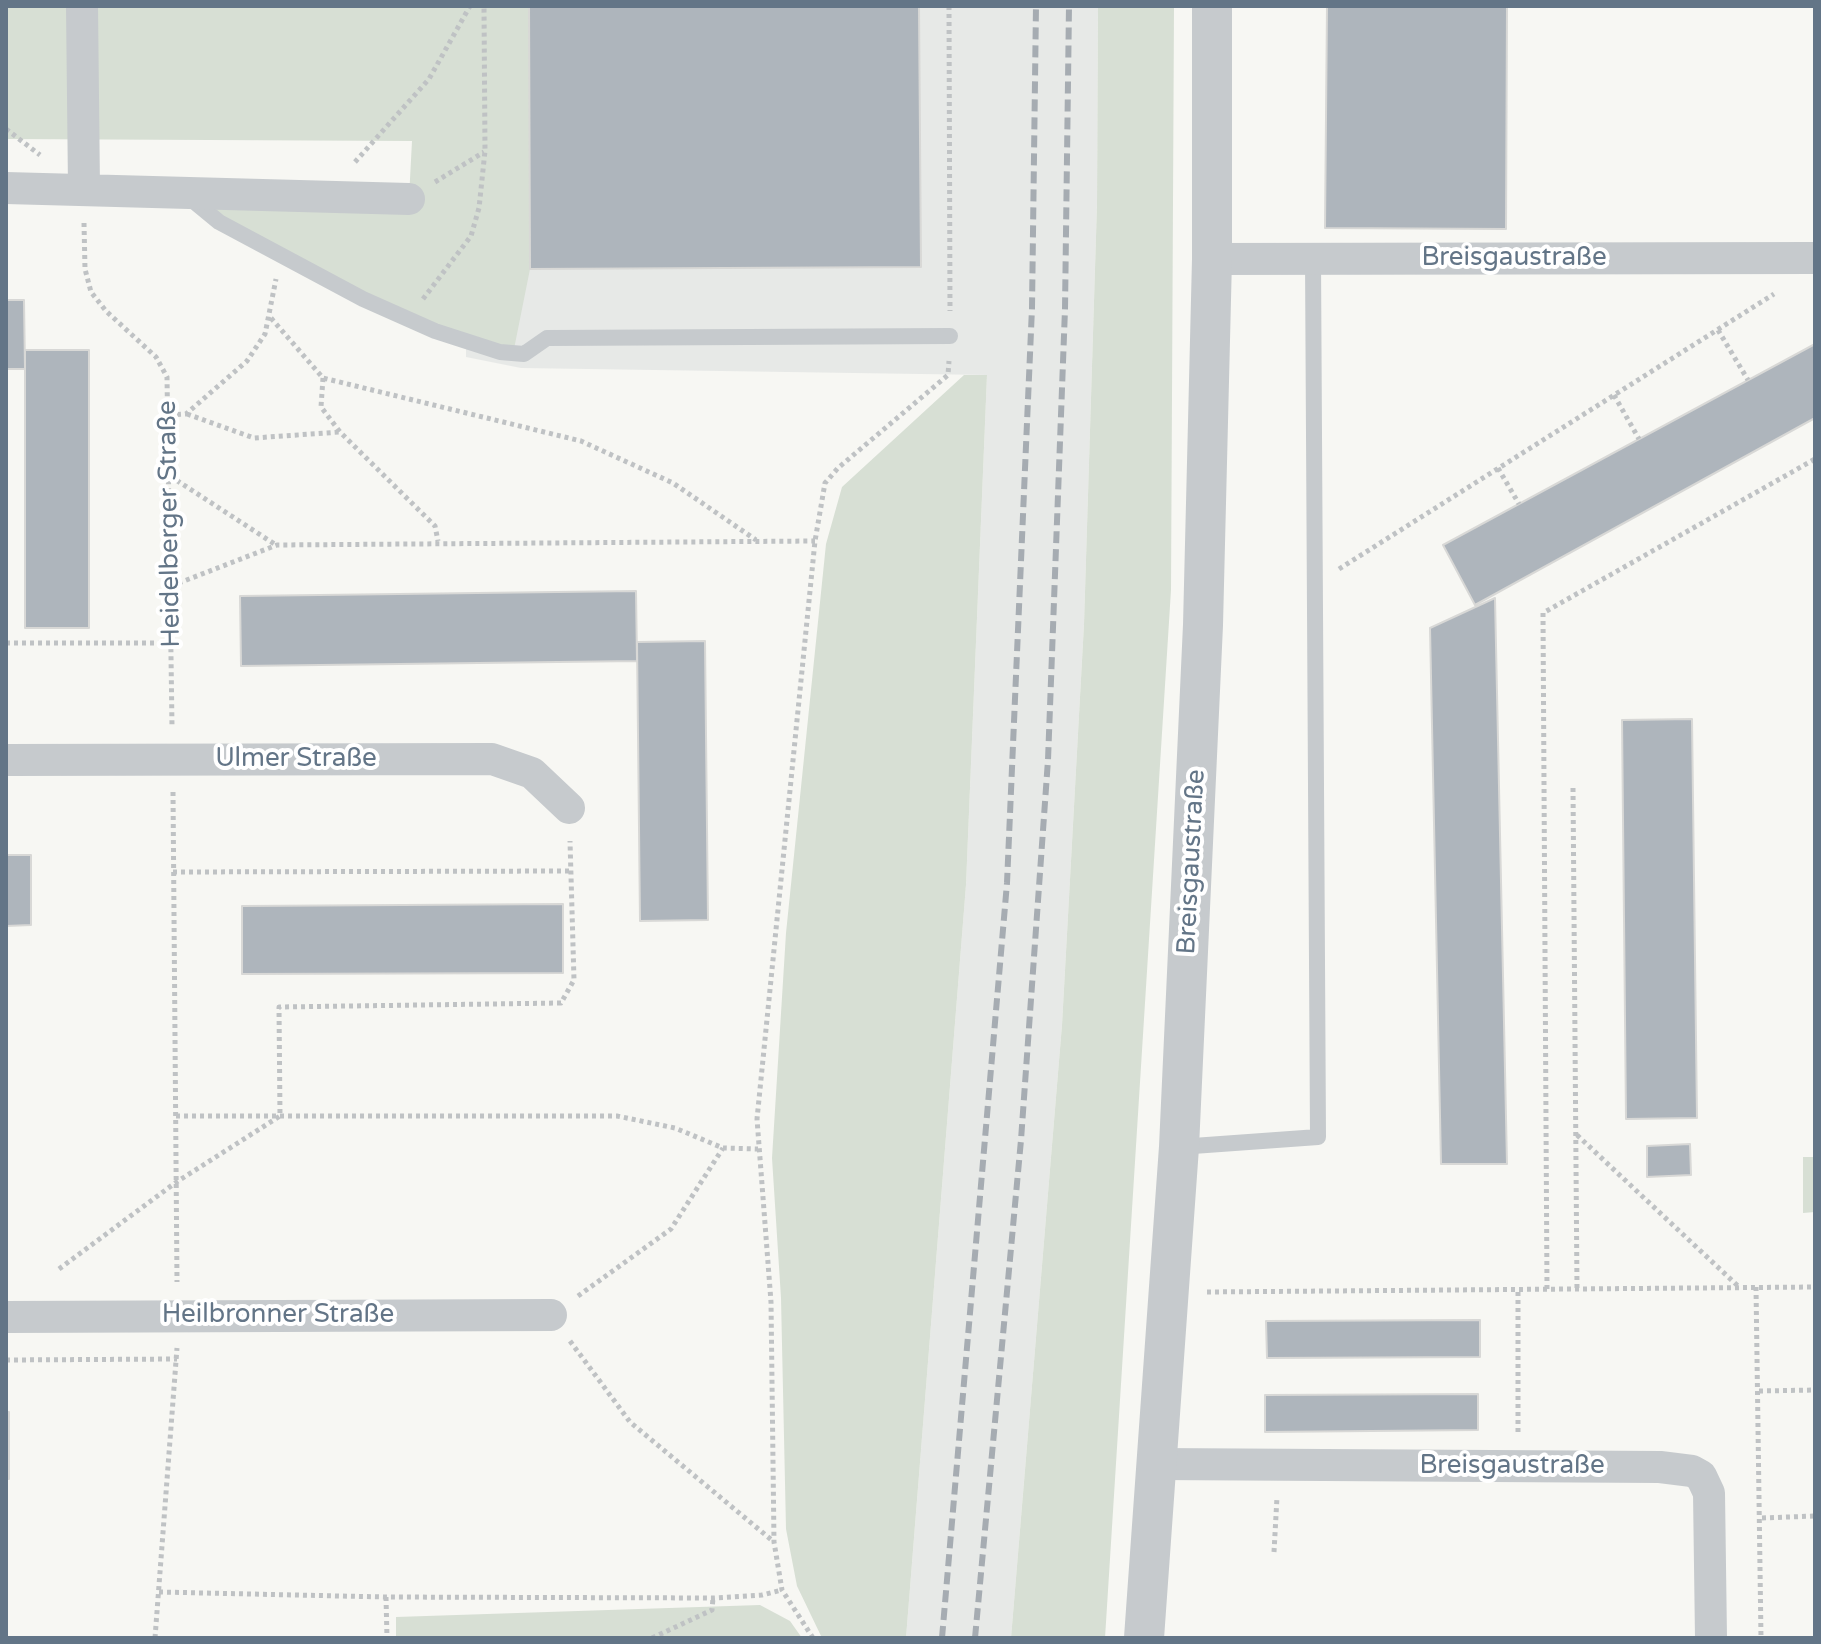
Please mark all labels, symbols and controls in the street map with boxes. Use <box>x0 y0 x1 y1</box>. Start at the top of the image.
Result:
street label: Breisgaustraße <box>1421 242 1607 274</box>
street label: Heidelberger Straße <box>152 400 188 648</box>
street label: Ulmer Straße <box>215 743 377 775</box>
street label: Breisgaustraße <box>1172 769 1212 955</box>
street label: Heilbronner Straße <box>162 1299 394 1331</box>
street label: Breisgaustraße <box>1419 1450 1605 1482</box>

